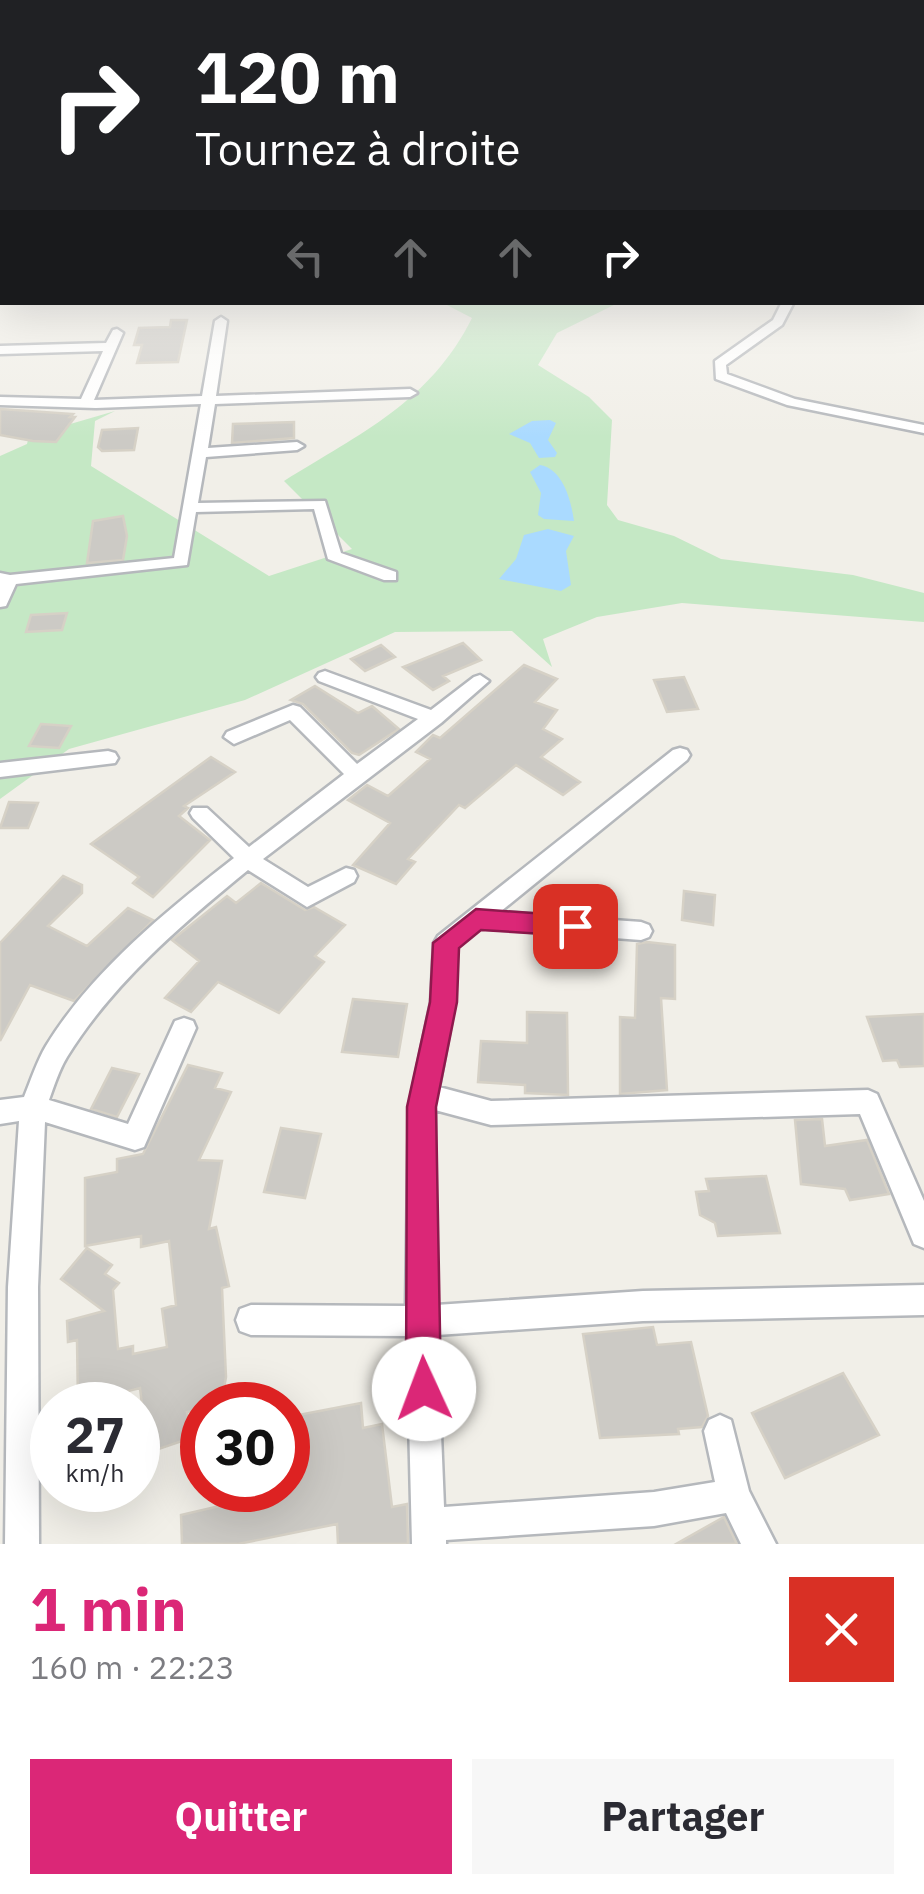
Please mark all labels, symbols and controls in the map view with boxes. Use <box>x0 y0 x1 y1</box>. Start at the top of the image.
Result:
text: 120 m <box>195 31 400 122</box>
icon: right <box>30 40 160 170</box>
text: Tournez à droite <box>195 119 520 177</box>
icon: left <box>278 230 333 285</box>
icon: ahead <box>383 230 438 285</box>
icon: ahead <box>488 230 543 285</box>
icon: right <box>593 230 648 285</box>
pin <box>533 884 618 969</box>
icon: arrive <box>548 899 603 954</box>
position arrow <box>372 1337 476 1441</box>
speed limit sign: 30 <box>180 1382 310 1512</box>
text: 27 <box>65 1402 125 1467</box>
text: km/h <box>66 1456 124 1489</box>
text: 1 min <box>30 1569 187 1648</box>
button: close <box>789 1577 894 1682</box>
text: 160 m · 22:23 <box>30 1646 235 1688</box>
button: Quitter <box>30 1759 452 1874</box>
button: Partager <box>472 1759 894 1874</box>

